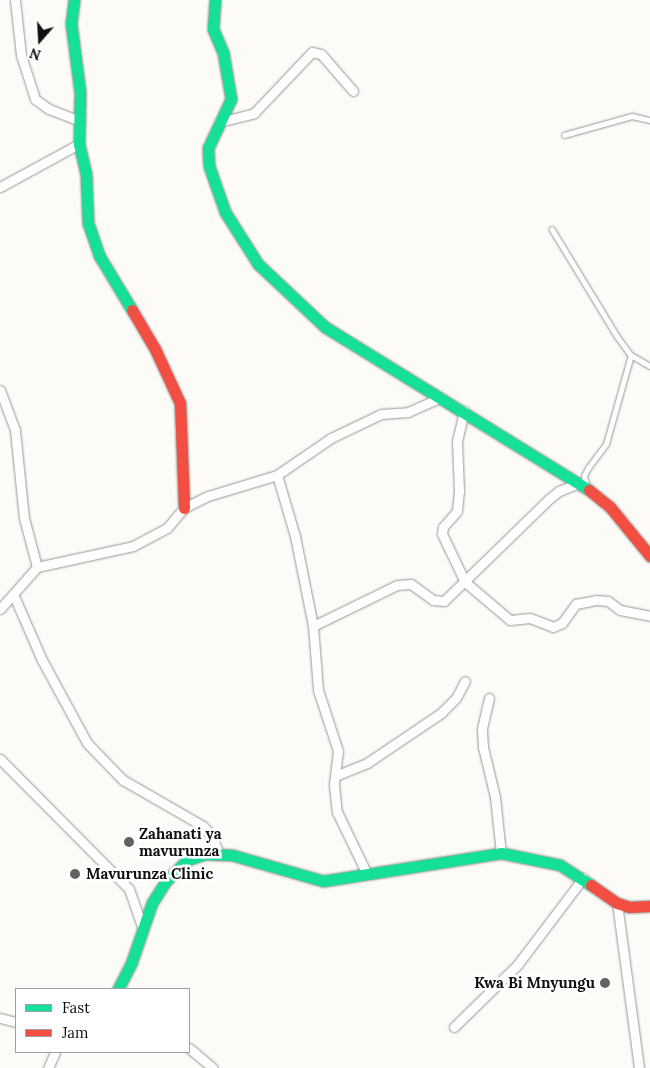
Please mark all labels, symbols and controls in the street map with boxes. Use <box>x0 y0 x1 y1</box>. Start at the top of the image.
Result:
north arrow <box>15 15 65 65</box>
text: N <box>27 44 43 64</box>
place label: Zahanati ya mavurunza <box>139 824 222 859</box>
marker: Zahanati ya mavurunza <box>123 836 135 848</box>
place label: Mavurunza Clinic <box>86 865 213 883</box>
marker: Mavurunza Clinic <box>68 867 82 881</box>
place label: Kwa Bi Mnyungu <box>474 974 595 992</box>
marker: Kwa Bi Mnyungu <box>599 977 611 989</box>
legend <box>15 988 190 1053</box>
text: Fast <box>62 998 90 1017</box>
text: Jam <box>62 1023 89 1042</box>

